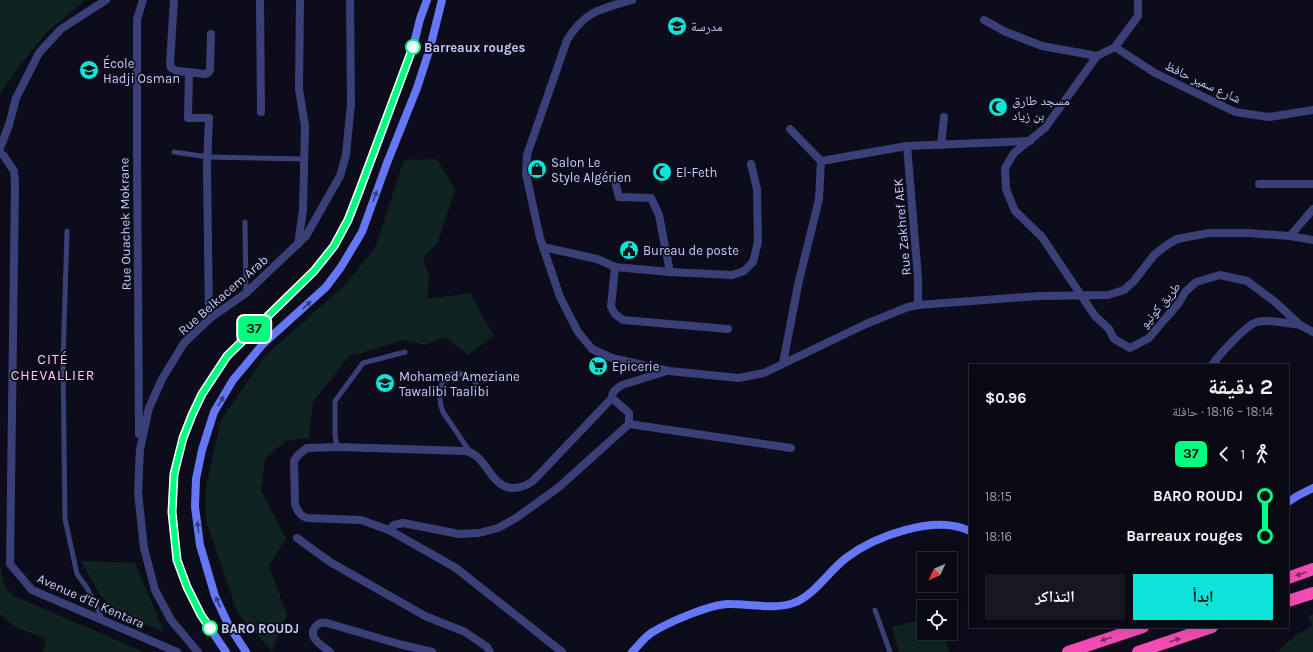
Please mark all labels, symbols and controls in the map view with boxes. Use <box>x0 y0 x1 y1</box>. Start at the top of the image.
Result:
school or university icon: مدرسة <box>666 15 688 37</box>
place label: مدرسة <box>691 19 723 35</box>
marker: Barreaux rouges <box>405 39 421 55</box>
place label: Barreaux rouges <box>424 40 525 55</box>
place label: École Hadji Osman <box>103 54 180 86</box>
street label: شارع سمير حافظ <box>1162 58 1243 108</box>
school or university icon: École Hadji Osman <box>78 59 100 81</box>
place label: مسجد طارق بن زياد <box>1012 93 1070 124</box>
mosque icon: مسجد طارق بن زياد <box>987 96 1009 118</box>
place label: Salon Le Style Algérien <box>551 155 631 185</box>
street label: Rue Ouachek Mokrane <box>116 157 134 290</box>
shop icon: Salon Le Style Algérien <box>526 158 548 180</box>
mosque icon: El-Feth <box>651 161 673 183</box>
place label: El-Feth <box>676 165 717 180</box>
street label: Rue Zakhref AEK <box>890 178 914 276</box>
one-way arrow <box>372 190 378 202</box>
public building icon: Bureau de poste <box>618 239 640 261</box>
place label: Bureau de poste <box>643 243 739 258</box>
street label: Rue Belkacem Arab <box>175 252 271 338</box>
street label: طريق كونيو <box>1136 279 1184 332</box>
one-way arrow <box>301 300 312 309</box>
line badge: 37 <box>236 316 272 342</box>
text: 37 <box>246 320 262 337</box>
district label: CITÉ CHEVALLIER <box>11 350 95 384</box>
supermarket icon: Epicerie <box>587 355 609 377</box>
place label: Epicerie <box>612 359 660 374</box>
place label: Mohamed Ameziane Tawalibi Taalibi <box>399 369 520 399</box>
school or university icon: Mohamed Ameziane Tawalibi Taalibi <box>374 372 396 394</box>
text: 2 دقيقة <box>1208 374 1273 400</box>
text: $0.96 <box>985 389 1026 407</box>
one-way arrow <box>217 395 224 407</box>
text: 18:14 – 18:16 · حافلة <box>1172 404 1273 419</box>
icon: back <box>1213 443 1235 465</box>
icon: walk <box>1251 443 1273 465</box>
text: 37 <box>1183 445 1199 462</box>
text: 1 <box>1241 447 1245 462</box>
text: BARO ROUDJ <box>1153 487 1243 505</box>
text: 18:15 <box>985 489 1012 504</box>
one-way arrow <box>194 521 201 533</box>
text: Barreaux rouges <box>1126 527 1243 545</box>
text: 18:16 <box>985 529 1012 544</box>
north arrow <box>917 552 957 592</box>
map controls <box>917 552 957 640</box>
street label: Avenue d'El Kentara <box>35 571 147 631</box>
one-way arrow <box>1294 571 1306 577</box>
button: التذاكر <box>985 574 1125 620</box>
button: ابدأ <box>1133 574 1273 620</box>
one-way arrow <box>214 595 220 607</box>
button: locate <box>917 600 957 640</box>
marker: BARO ROUDJ <box>202 620 218 636</box>
place label: BARO ROUDJ <box>221 621 299 636</box>
one-way arrow <box>1100 636 1112 642</box>
one-way arrow <box>1169 636 1181 642</box>

